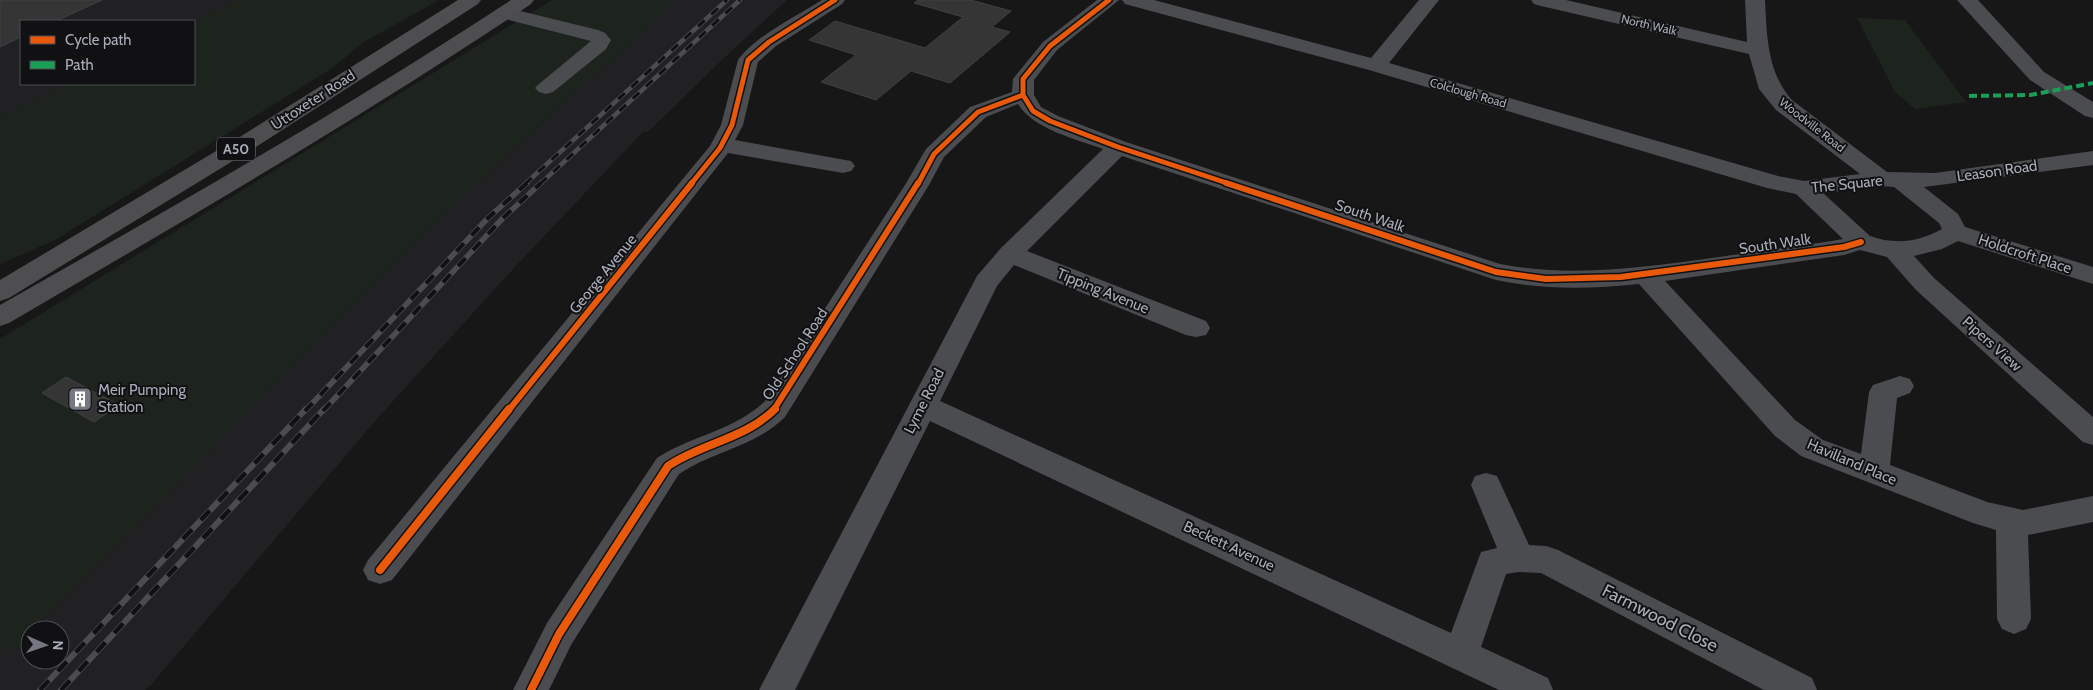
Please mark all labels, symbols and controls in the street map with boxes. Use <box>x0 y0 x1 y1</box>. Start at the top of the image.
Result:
street label: North Walk <box>1620 11 1679 38</box>
legend <box>20 20 195 85</box>
text: Cycle path <box>65 31 131 49</box>
text: Path <box>65 56 94 74</box>
street label: Uttoxeter Road <box>268 66 358 134</box>
street label: Colclough Road <box>1428 74 1508 111</box>
street label: Woodville Road <box>1776 94 1848 155</box>
road number: A50 <box>217 138 255 160</box>
street label: Leason Road <box>1956 156 2038 186</box>
street label: The Square <box>1811 171 1884 197</box>
street label: South Walk <box>1333 196 1407 236</box>
street label: South Walk <box>1738 230 1812 258</box>
street label: Holdcroft Place <box>1976 230 2074 278</box>
street label: George Avenue <box>566 231 641 317</box>
street label: Tipping Avenue <box>1054 264 1152 318</box>
street label: Old School Road <box>759 305 831 403</box>
street label: Pipers View <box>1959 313 2025 375</box>
street label: Lyme Road <box>900 365 948 437</box>
place label: Meir Pumping Station <box>98 381 186 416</box>
building icon: Meir Pumping Station <box>67 386 93 412</box>
street label: Havilland Place <box>1804 435 1900 489</box>
street label: Beckett Avenue <box>1181 517 1278 575</box>
street label: Farmwood Close <box>1598 579 1722 657</box>
north arrow <box>20 620 70 670</box>
text: N <box>49 640 67 651</box>

